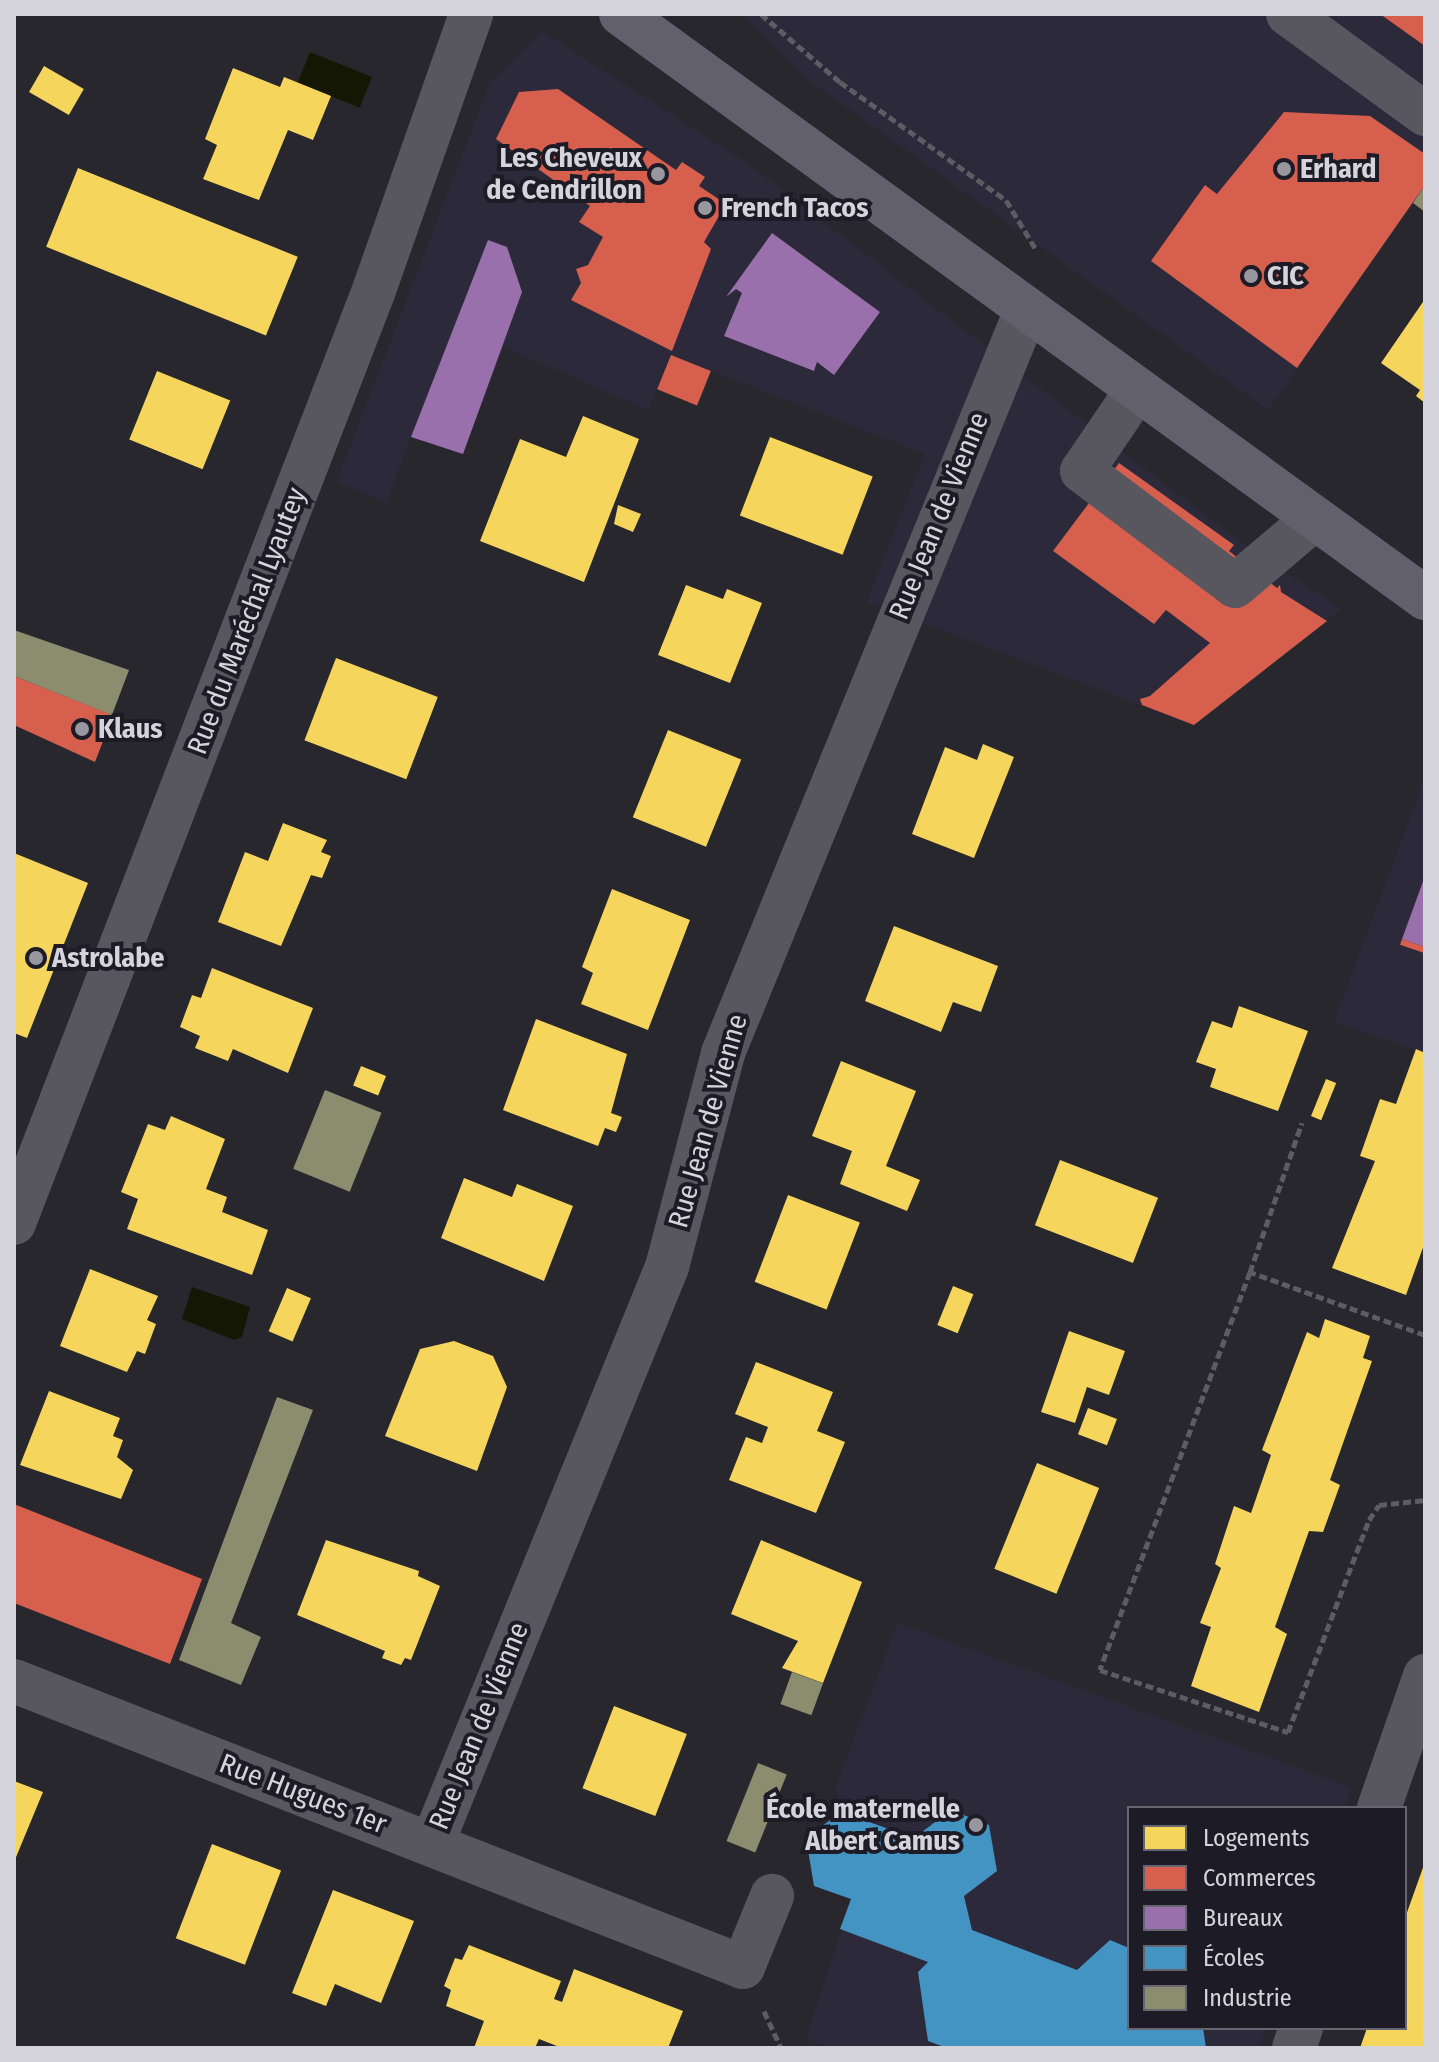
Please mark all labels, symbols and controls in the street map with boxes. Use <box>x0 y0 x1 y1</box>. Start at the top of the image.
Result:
place label: Les Cheveux de Cendrillon <box>486 141 642 207</box>
place label: Erhard <box>1300 152 1377 186</box>
marker: Erhard <box>1275 160 1293 178</box>
marker: Les Cheveux de Cendrillon <box>649 165 667 183</box>
place label: French Tacos <box>721 191 869 225</box>
marker: French Tacos <box>696 199 714 217</box>
place label: CIC <box>1267 259 1304 293</box>
marker: CIC <box>1242 267 1260 285</box>
street label: Rue Jean de Vienne <box>882 407 996 625</box>
street label: Rue du Maréchal Lyautey <box>181 483 313 759</box>
place label: Klaus <box>98 712 162 746</box>
marker: Klaus <box>73 720 91 738</box>
place label: Astrolabe <box>52 941 165 975</box>
marker: Astrolabe <box>27 949 45 967</box>
street label: Rue Jean de Vienne <box>661 1010 755 1232</box>
street label: Rue Jean de Vienne <box>422 1617 536 1835</box>
street label: Rue Hugues 1er <box>215 1747 391 1841</box>
place label: École maternelle Albert Camus <box>766 1792 960 1858</box>
legend <box>1127 1806 1407 2030</box>
marker: École maternelle Albert Camus <box>967 1816 985 1834</box>
text: Logements <box>1203 1824 1310 1852</box>
text: Commerces <box>1203 1864 1316 1892</box>
text: Bureaux <box>1203 1904 1283 1932</box>
text: Écoles <box>1203 1944 1265 1972</box>
text: Industrie <box>1203 1984 1292 2012</box>

